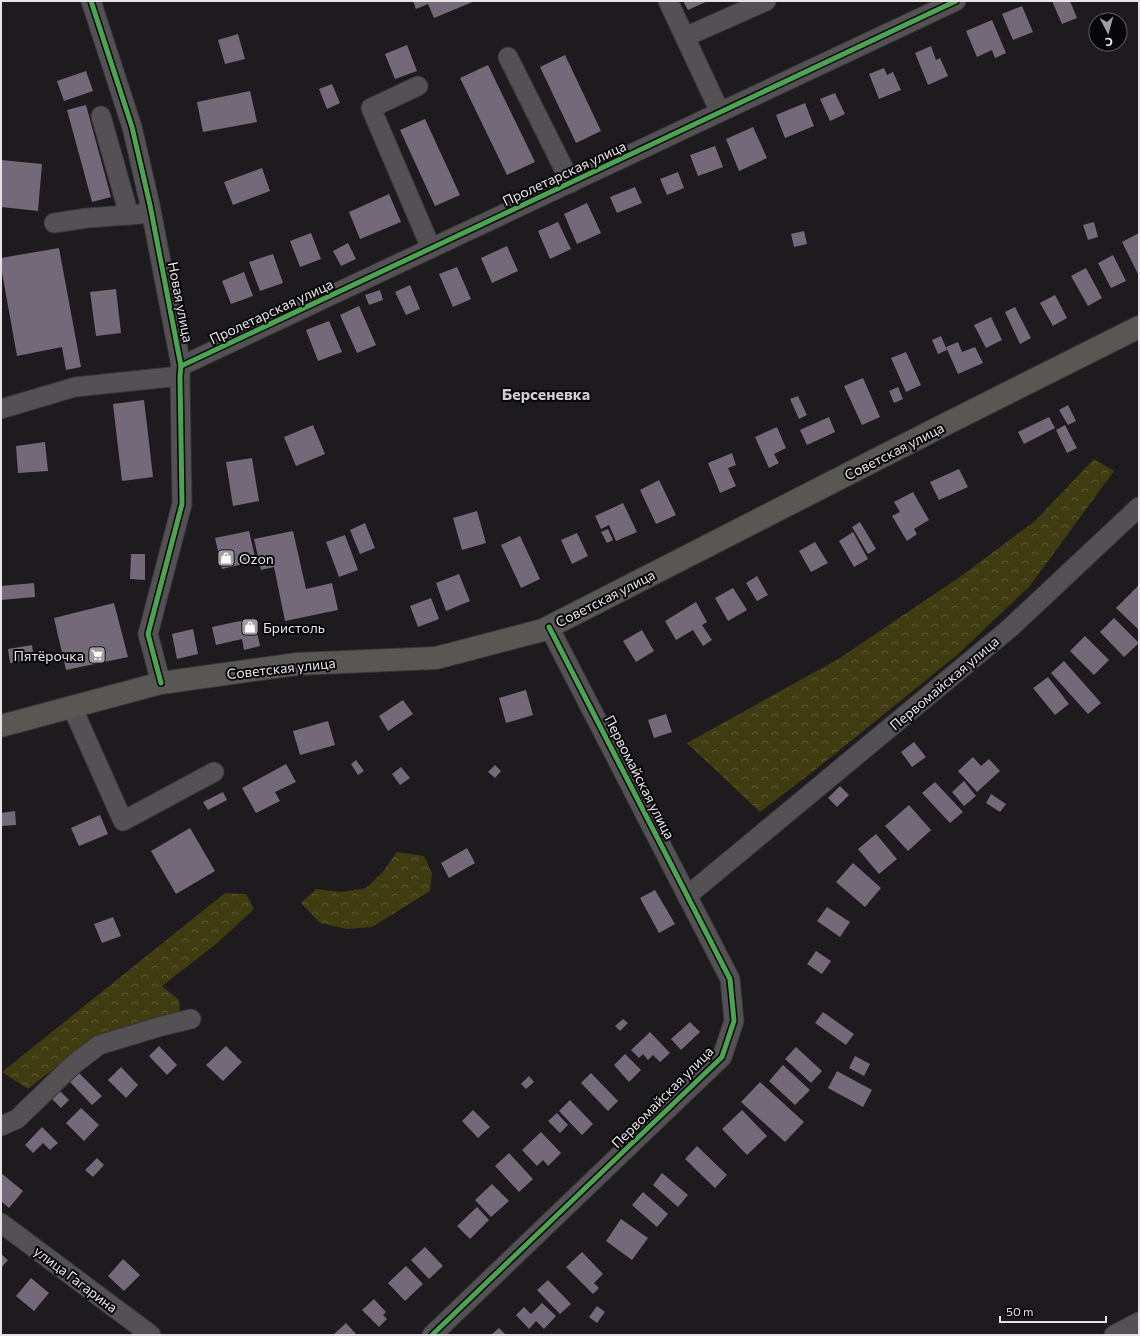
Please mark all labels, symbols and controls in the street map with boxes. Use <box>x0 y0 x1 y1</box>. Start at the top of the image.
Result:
north arrow <box>1088 12 1128 52</box>
text: С <box>1104 36 1114 49</box>
street label: Пролетарская улица <box>500 137 628 209</box>
street label: Новая улица <box>165 260 197 344</box>
street label: Пролетарская улица <box>207 275 335 347</box>
district label: Берсеневка <box>502 384 590 403</box>
street label: Советская улица <box>841 419 947 483</box>
shop icon: Ozon <box>216 548 236 568</box>
place label: Ozon <box>239 550 274 567</box>
street label: Советская улица <box>552 566 658 630</box>
shop icon: Бристоль <box>240 617 260 637</box>
place label: Бристоль <box>263 619 325 636</box>
street label: Первомайская улица <box>886 632 1002 734</box>
supermarket icon: Пятёрочка <box>87 645 107 665</box>
place label: Пятёрочка <box>14 647 84 664</box>
street label: Советская улица <box>226 654 336 682</box>
street label: Первомайская улица <box>601 712 679 842</box>
street label: Первомайская улица <box>608 1043 716 1151</box>
street label: улица Гагарина <box>31 1242 121 1316</box>
scale bar <box>1000 1298 1106 1324</box>
text: 50 m <box>1006 1304 1034 1318</box>

